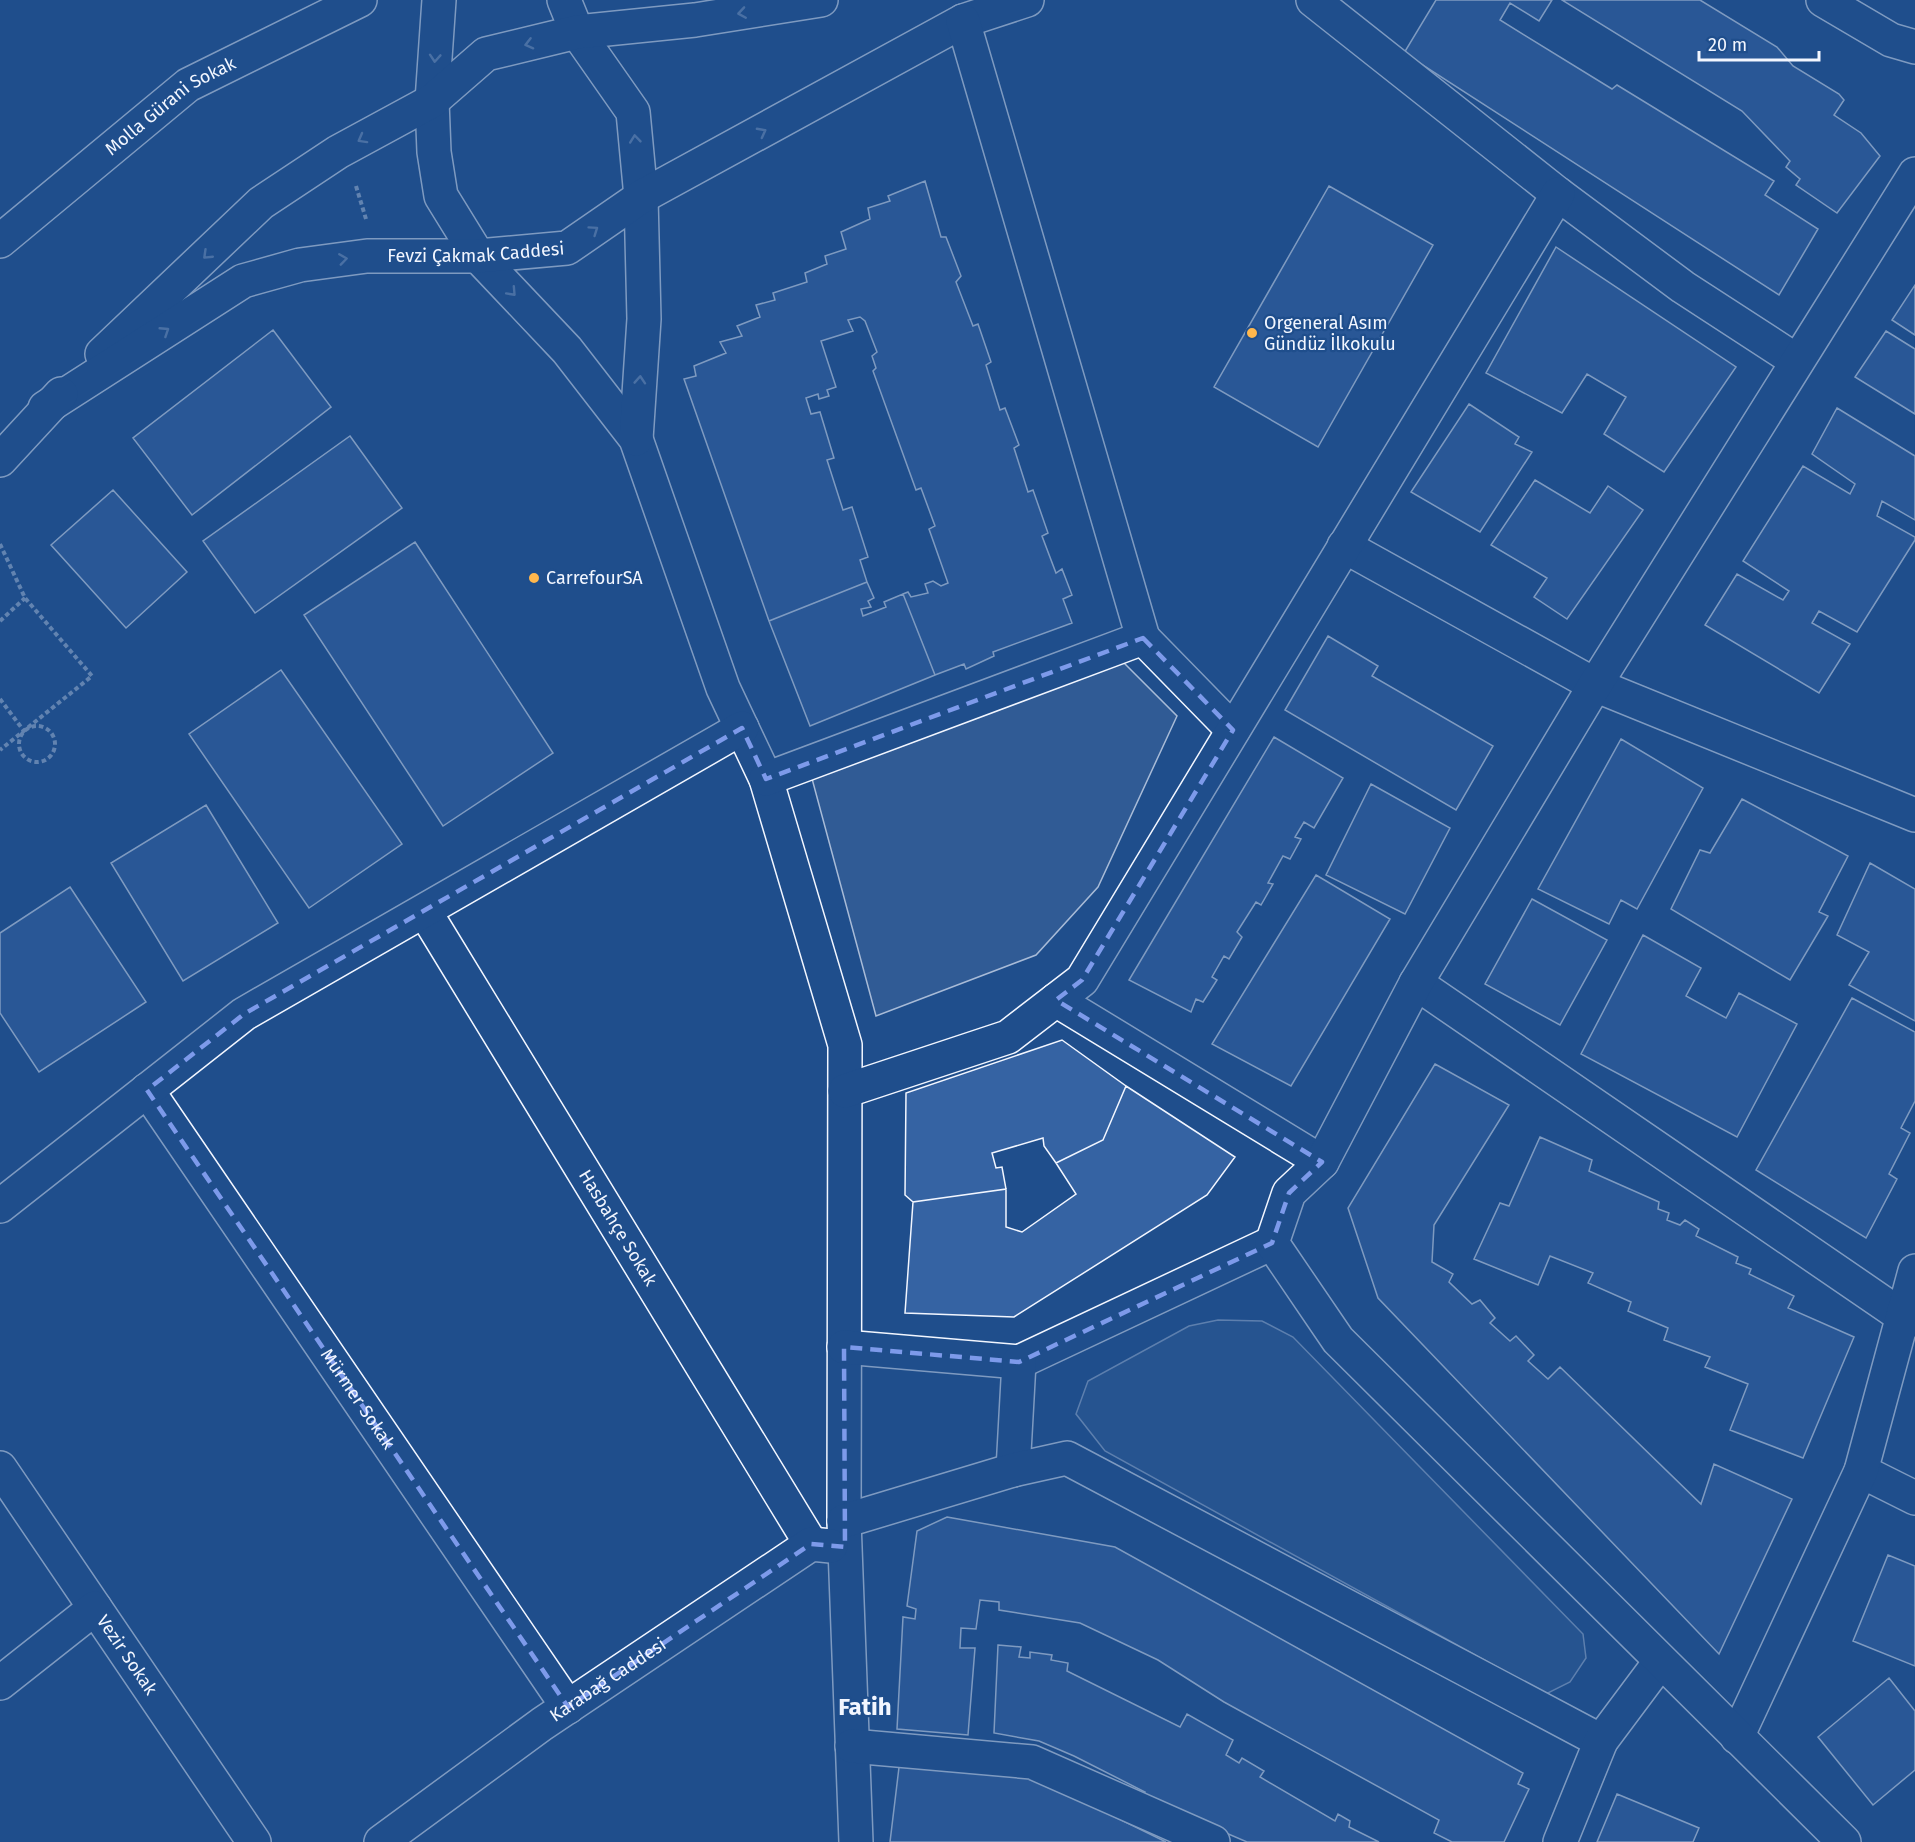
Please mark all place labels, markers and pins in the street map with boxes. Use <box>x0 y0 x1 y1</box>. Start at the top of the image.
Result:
place label: Orgeneral Asım Gündüz İlkokulu <box>1264 312 1396 355</box>
marker: Orgeneral Asım Gündüz İlkokulu <box>1245 326 1259 340</box>
place label: CarrefourSA <box>546 567 643 589</box>
marker: CarrefourSA <box>527 571 541 585</box>

